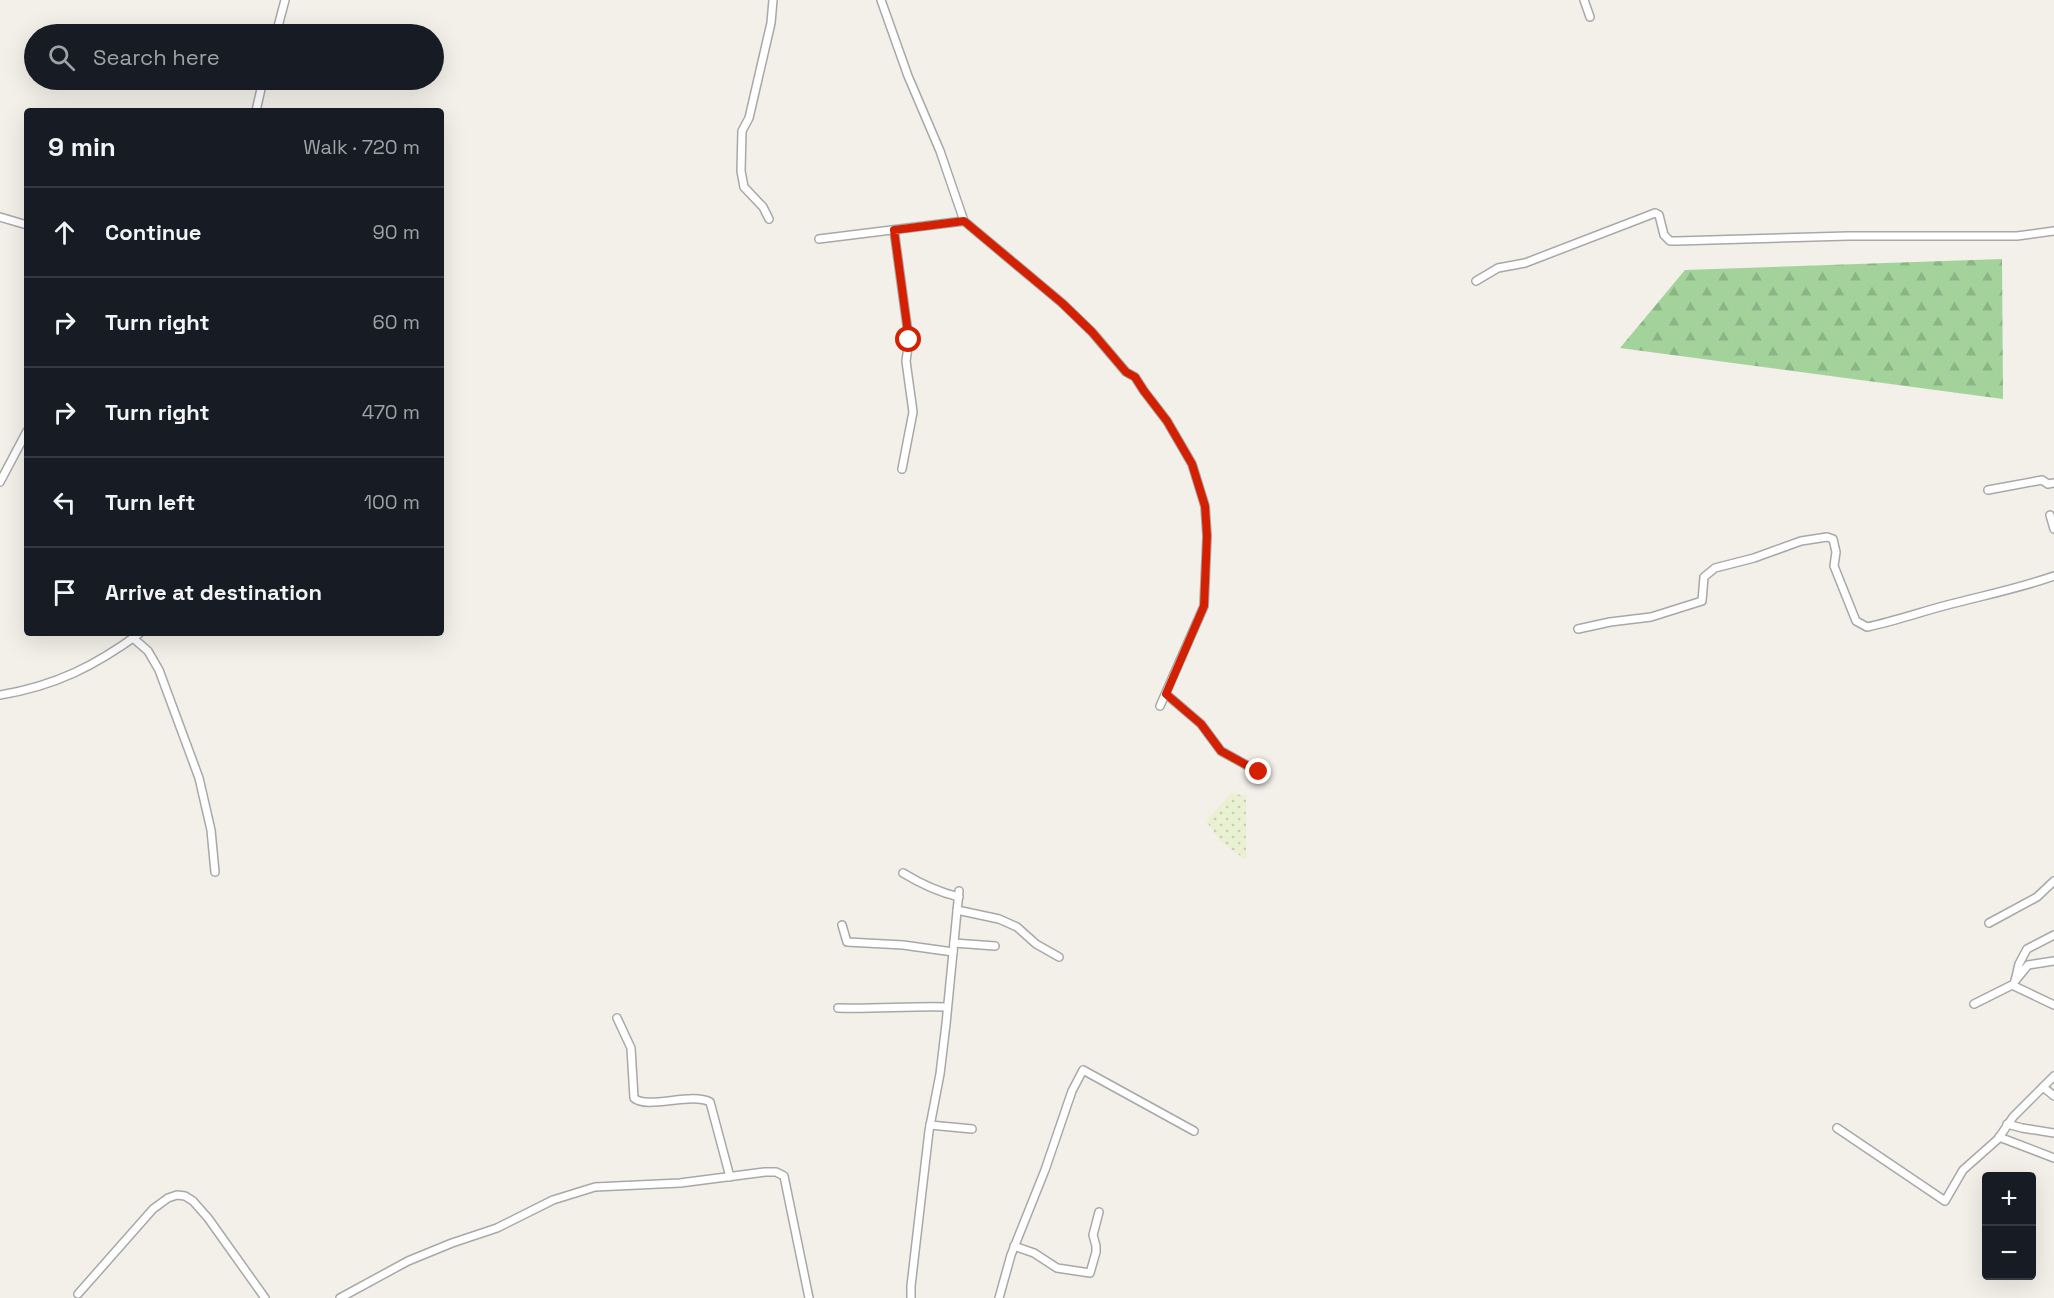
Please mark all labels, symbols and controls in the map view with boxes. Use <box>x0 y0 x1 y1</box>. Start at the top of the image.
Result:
search box <box>24 24 444 90</box>
icon: search <box>45 41 78 74</box>
text: Search here <box>93 43 220 71</box>
text: 9 min <box>48 130 116 164</box>
text: Walk · 720 m <box>303 134 420 160</box>
icon: ahead <box>48 216 81 249</box>
text: Continue <box>105 218 201 246</box>
text: 90 m <box>373 219 420 245</box>
icon: right <box>48 306 81 339</box>
text: Turn right <box>105 308 210 336</box>
text: 60 m <box>373 309 420 335</box>
route start <box>895 326 921 352</box>
icon: right <box>48 396 81 429</box>
text: Turn right <box>105 398 210 426</box>
text: 470 m <box>362 399 420 425</box>
icon: left <box>48 486 81 519</box>
text: Turn left <box>105 488 195 516</box>
text: 100 m <box>364 489 420 515</box>
icon: arrive <box>48 576 81 609</box>
text: Arrive at destination <box>105 578 322 606</box>
route end <box>1245 758 1271 784</box>
map controls <box>1982 1172 2036 1280</box>
button: + <box>1982 1172 2036 1226</box>
button: − <box>1982 1226 2036 1280</box>

